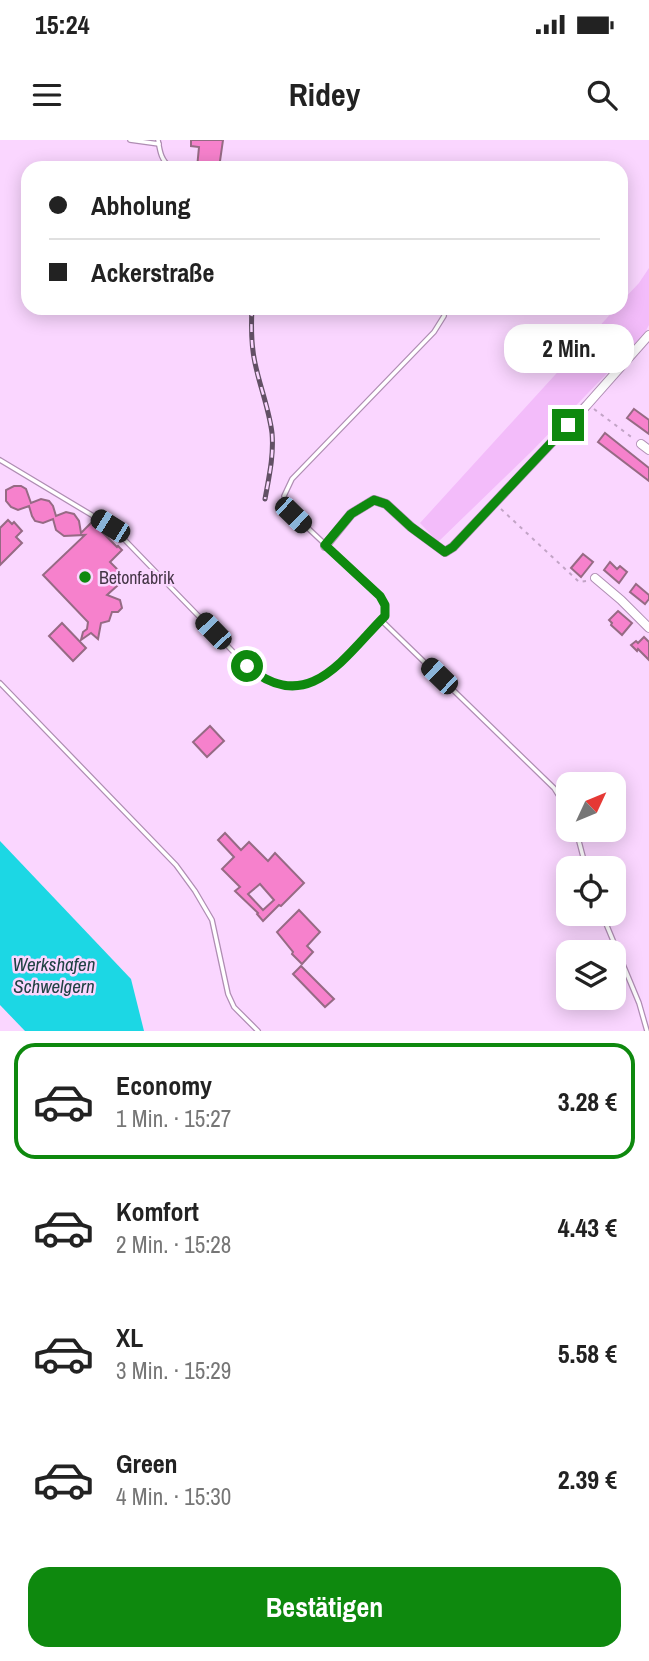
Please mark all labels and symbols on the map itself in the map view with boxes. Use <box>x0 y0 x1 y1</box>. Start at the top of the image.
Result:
callout: 2 Min. <box>503 324 633 372</box>
route end <box>552 409 584 441</box>
car <box>271 493 316 537</box>
car <box>87 506 134 546</box>
place label: Betonfabrik <box>99 565 175 590</box>
marker: Betonfabrik <box>77 569 93 585</box>
car <box>191 609 236 653</box>
route start <box>231 650 263 682</box>
car <box>417 654 462 698</box>
north arrow <box>556 772 626 842</box>
water label: Werkshafen Schwelgern <box>13 951 95 999</box>

